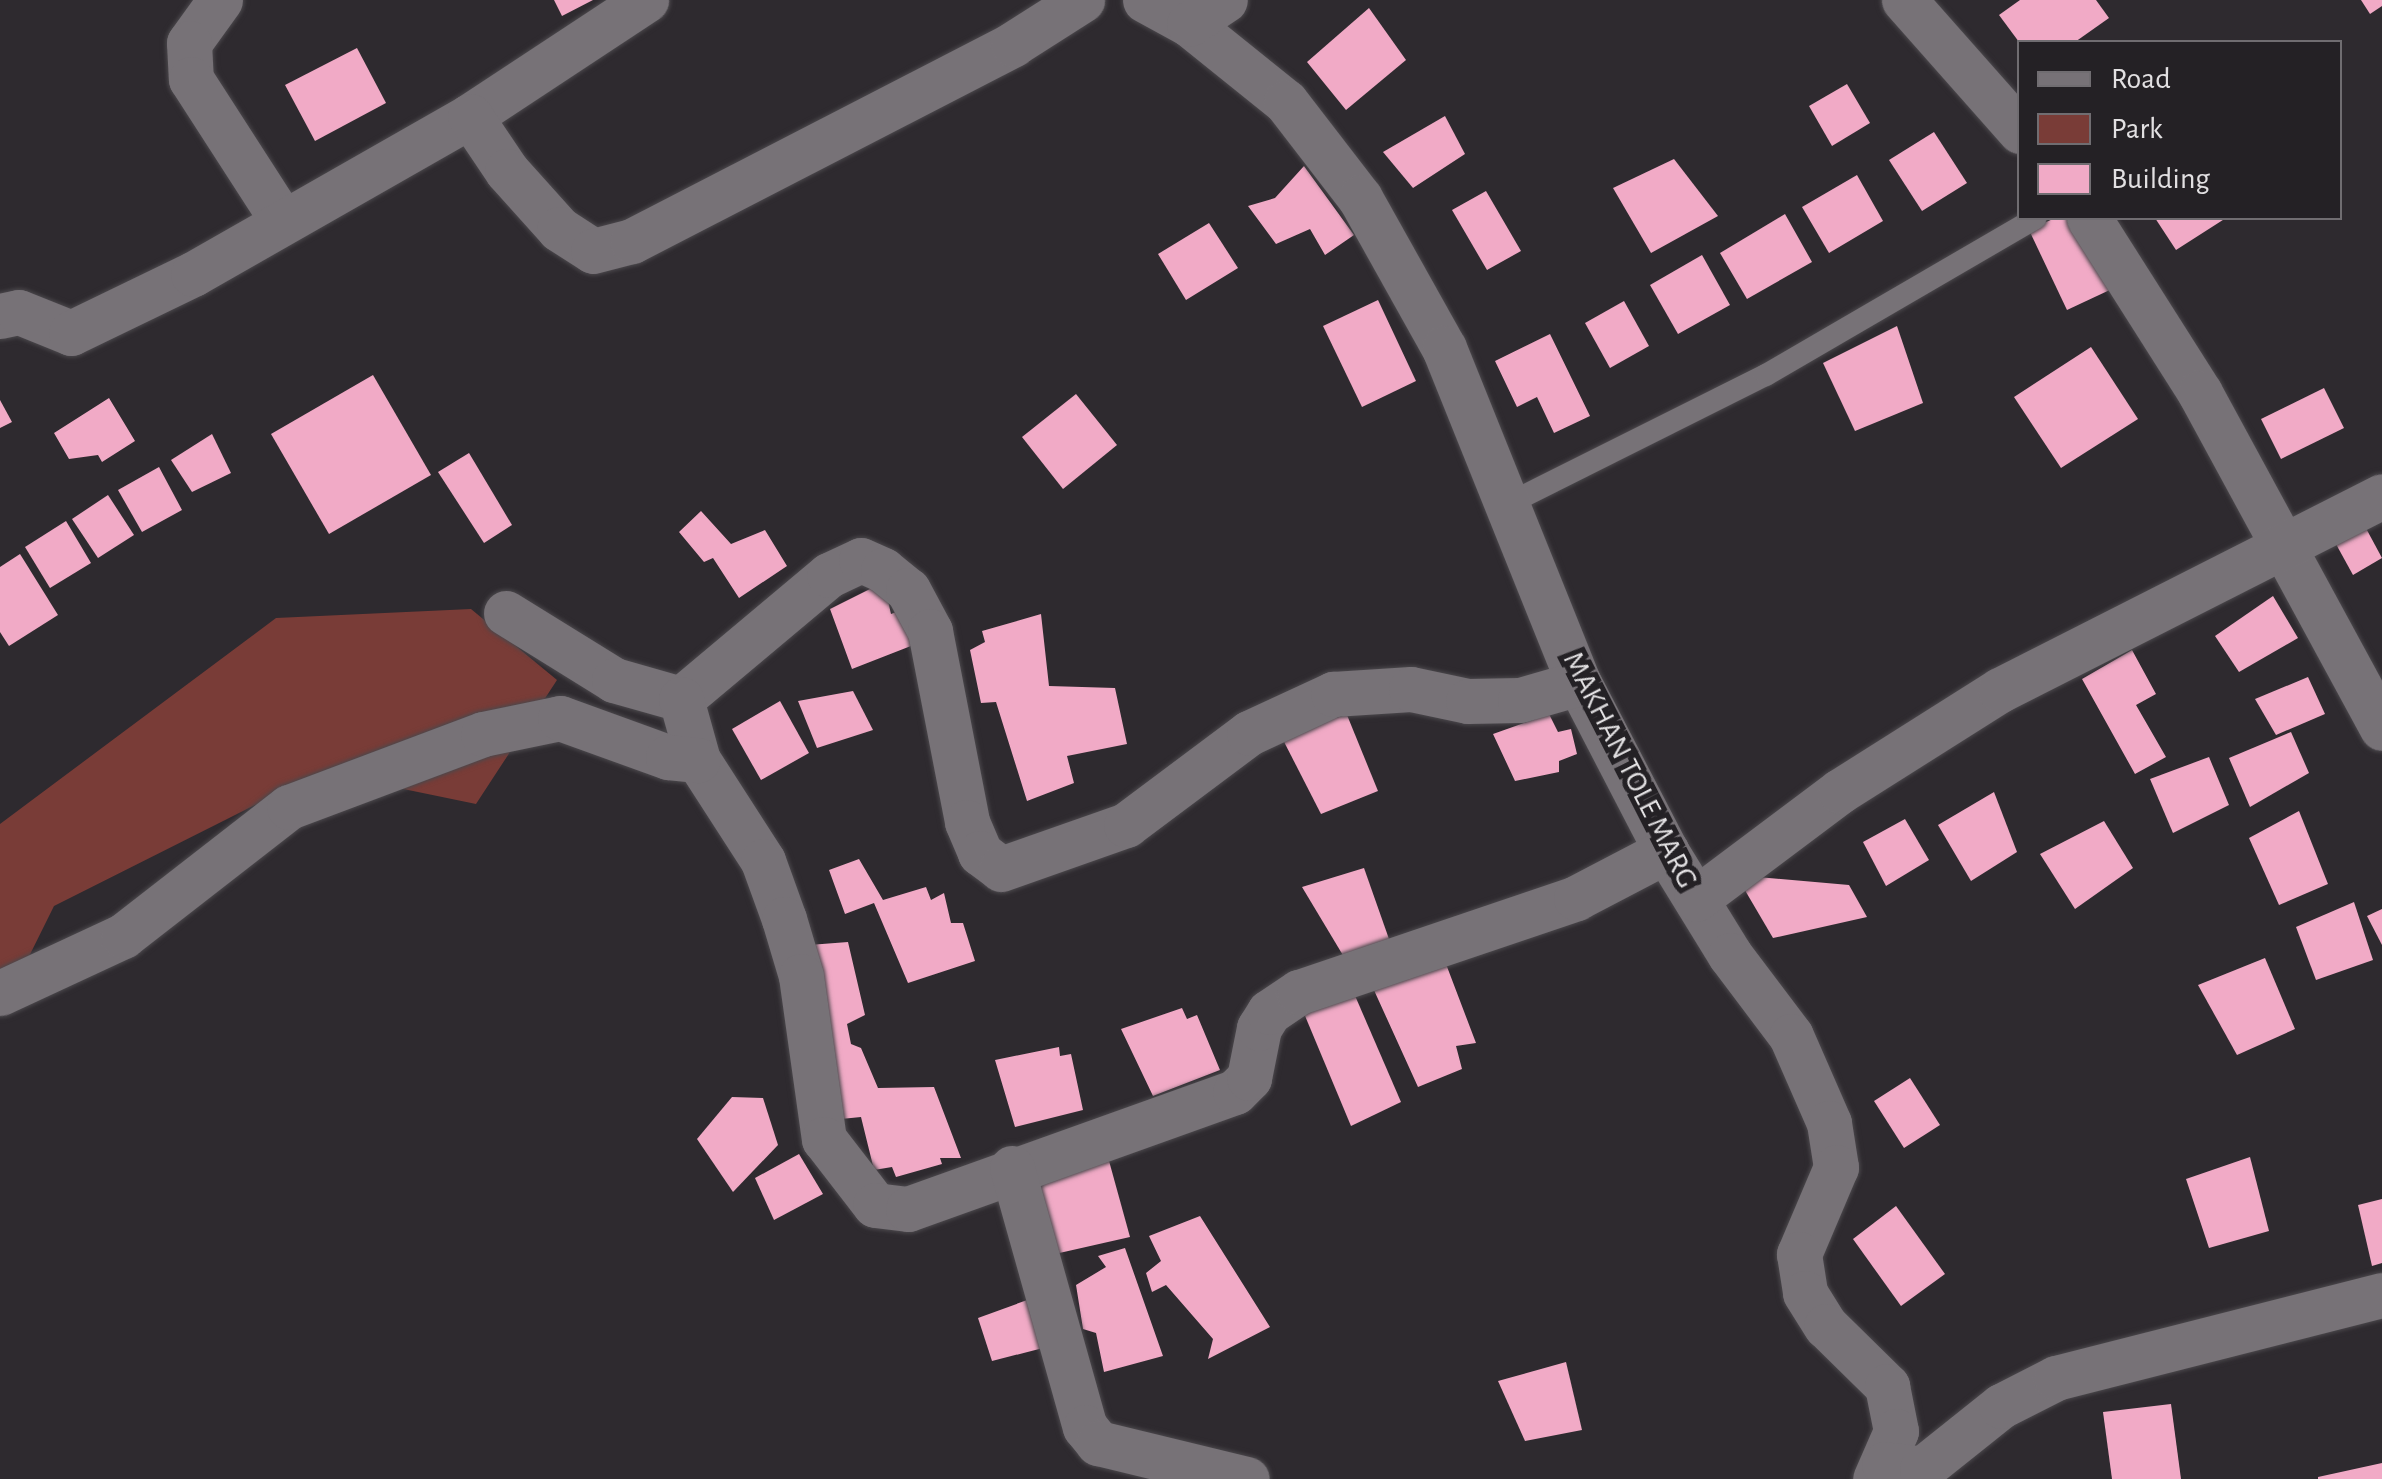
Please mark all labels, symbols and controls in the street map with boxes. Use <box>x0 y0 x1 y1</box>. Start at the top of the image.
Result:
legend <box>2017 40 2342 220</box>
text: Road <box>2111 64 2171 94</box>
text: Park <box>2111 114 2163 144</box>
text: Building <box>2111 164 2210 194</box>
street label: MAKHAN TOLE MARG <box>1555 646 1705 894</box>

